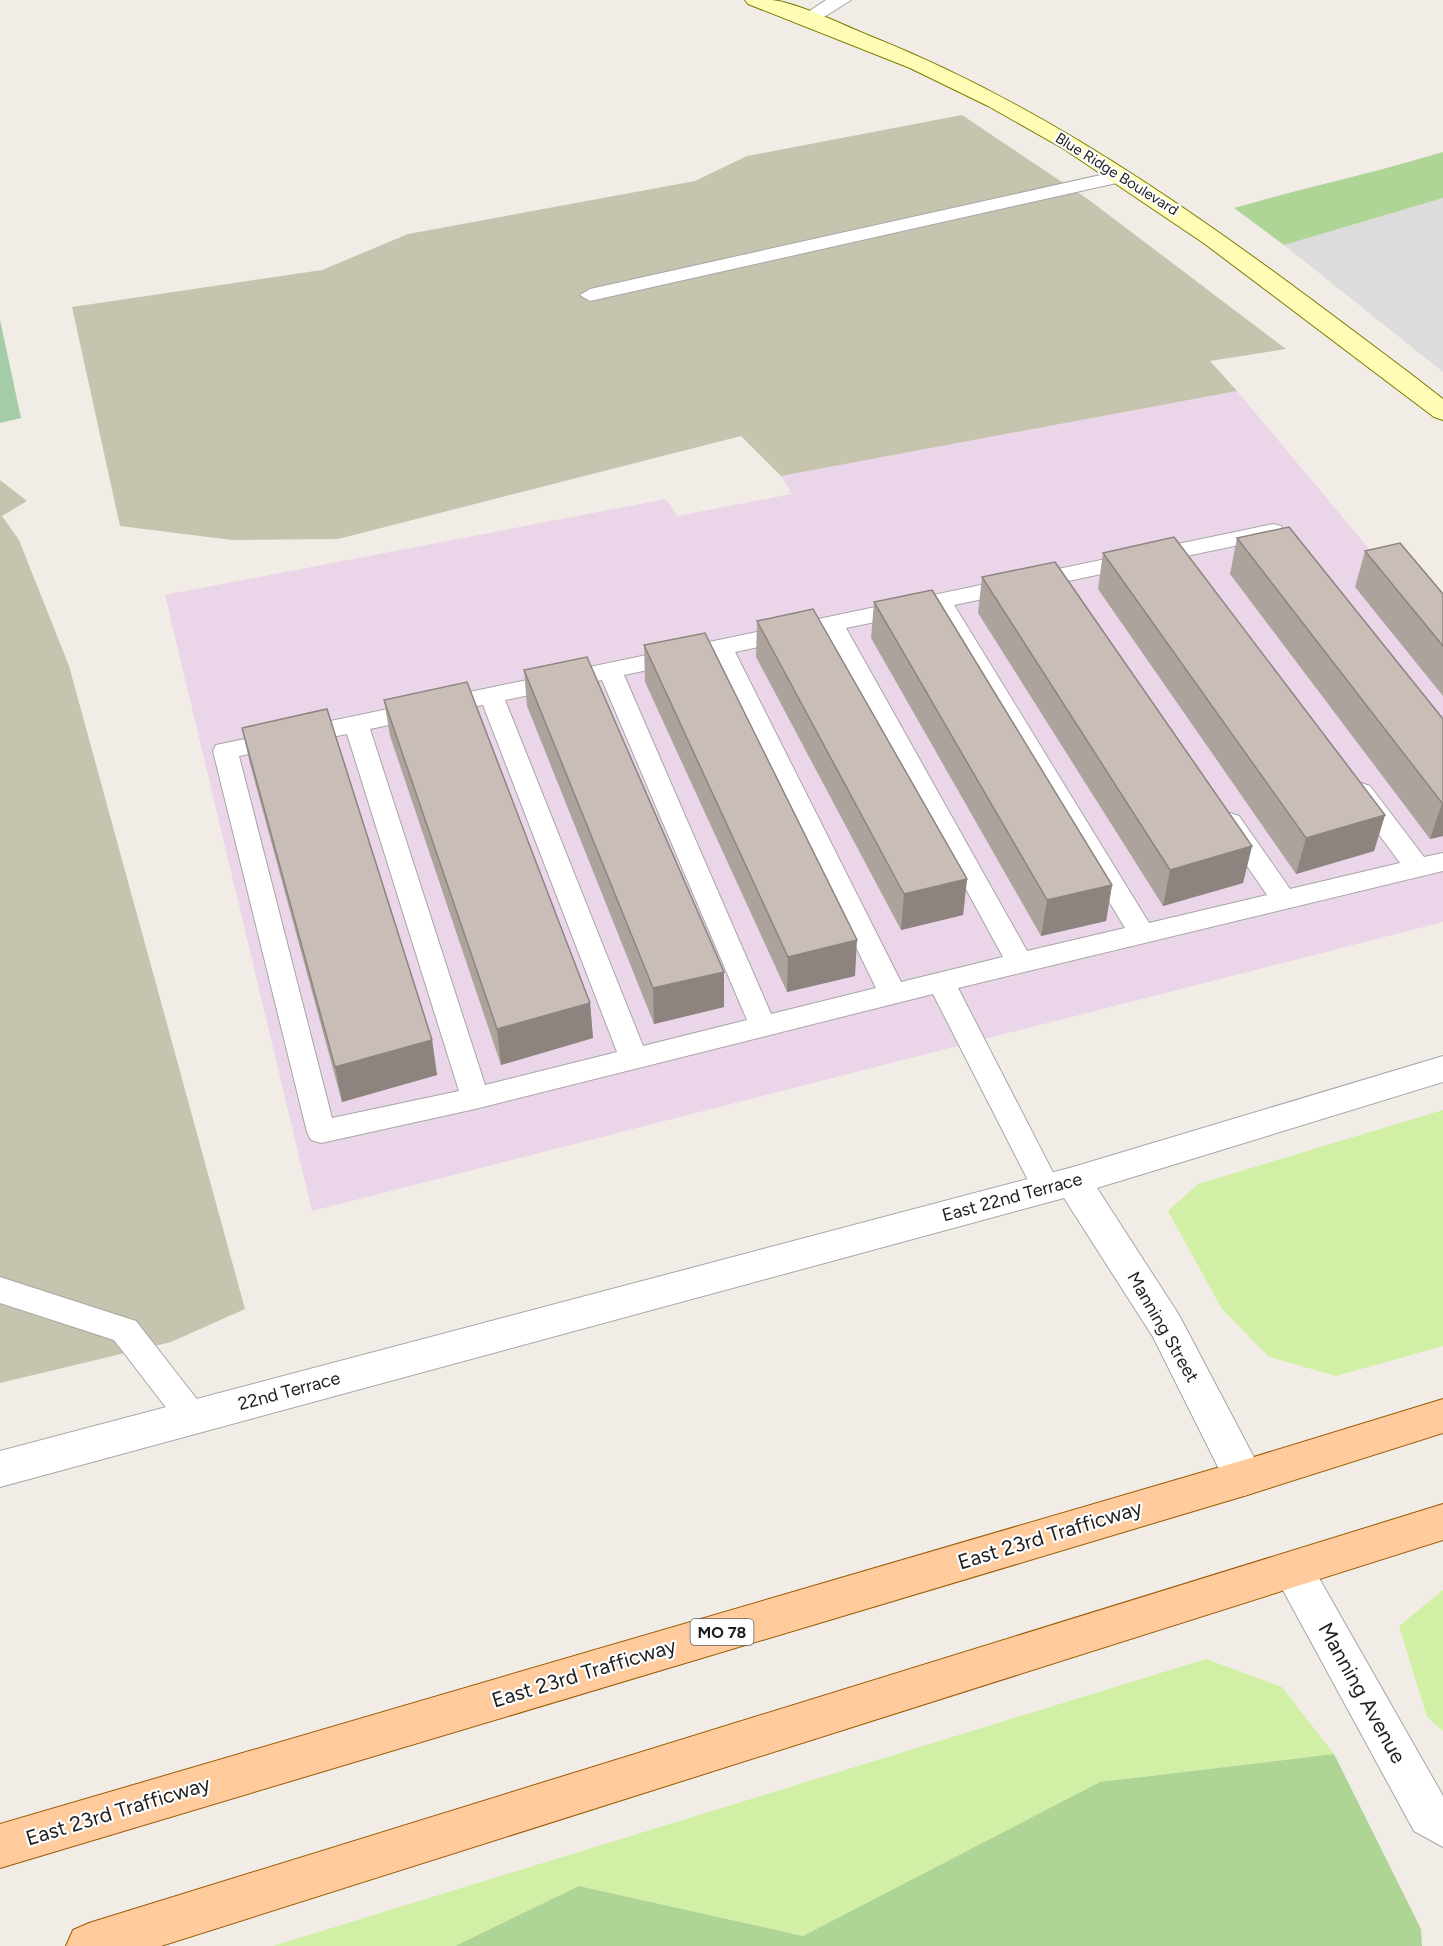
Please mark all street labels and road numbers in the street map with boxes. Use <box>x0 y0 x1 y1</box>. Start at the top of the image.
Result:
street label: Blue Ridge Boulevard <box>1052 129 1182 219</box>
street label: East 22nd Terrace <box>940 1168 1085 1226</box>
street label: Manning Street <box>1122 1268 1204 1386</box>
street label: 22nd Terrace <box>236 1367 343 1415</box>
street label: East 23rd Trafficway <box>955 1495 1145 1574</box>
street label: Manning Avenue <box>1313 1618 1411 1767</box>
road number: MO 78 <box>690 1619 754 1645</box>
street label: East 23rd Trafficway <box>489 1633 679 1712</box>
street label: East 23rd Trafficway <box>23 1771 213 1850</box>

